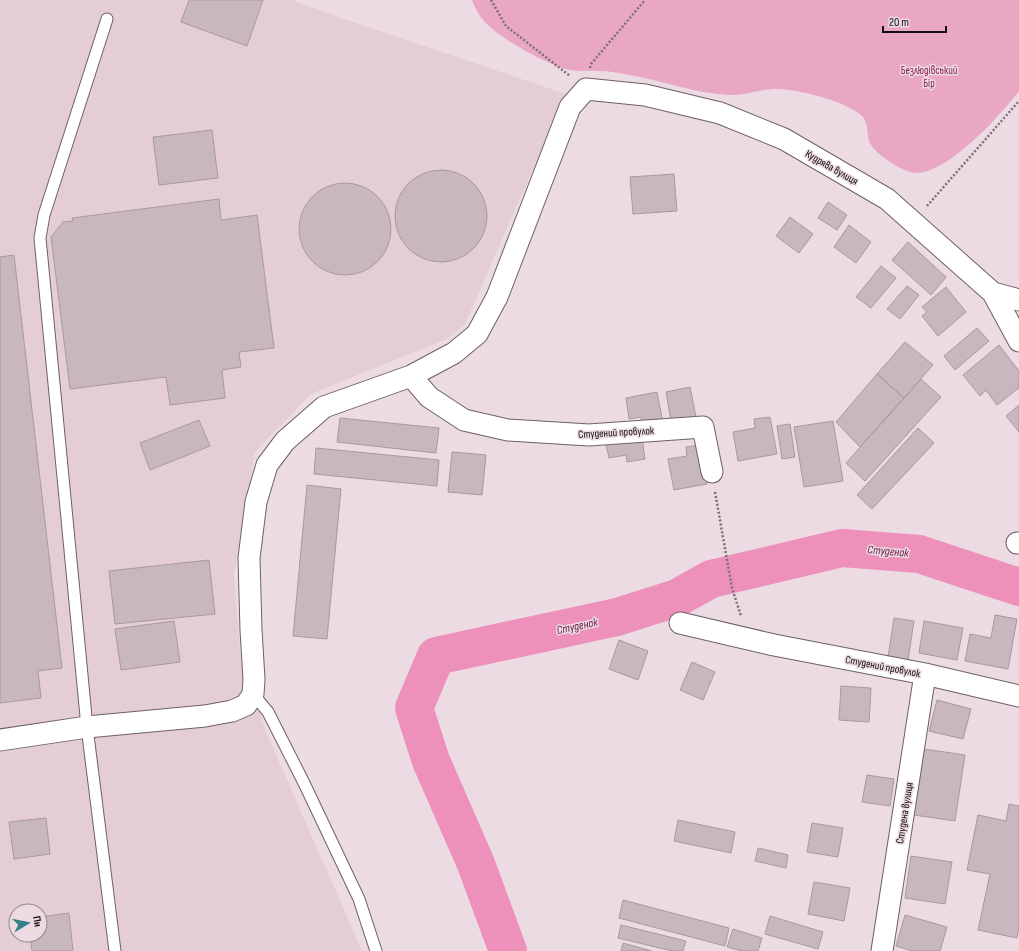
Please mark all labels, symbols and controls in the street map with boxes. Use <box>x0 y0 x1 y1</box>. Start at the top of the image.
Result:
scale bar <box>883 8 946 34</box>
text: 20 m <box>889 15 909 30</box>
park label: Безлюдівський Бір <box>901 64 958 90</box>
street label: Кудрява вулиця <box>803 147 861 188</box>
street label: Студений провулок <box>578 424 655 441</box>
water label: Студенок <box>867 542 910 561</box>
water label: Студенок <box>555 615 599 638</box>
street label: Студений провулок <box>844 653 922 680</box>
street label: Студена вулиця <box>893 781 916 845</box>
north arrow <box>8 903 48 943</box>
text: Пн <box>30 915 45 928</box>

